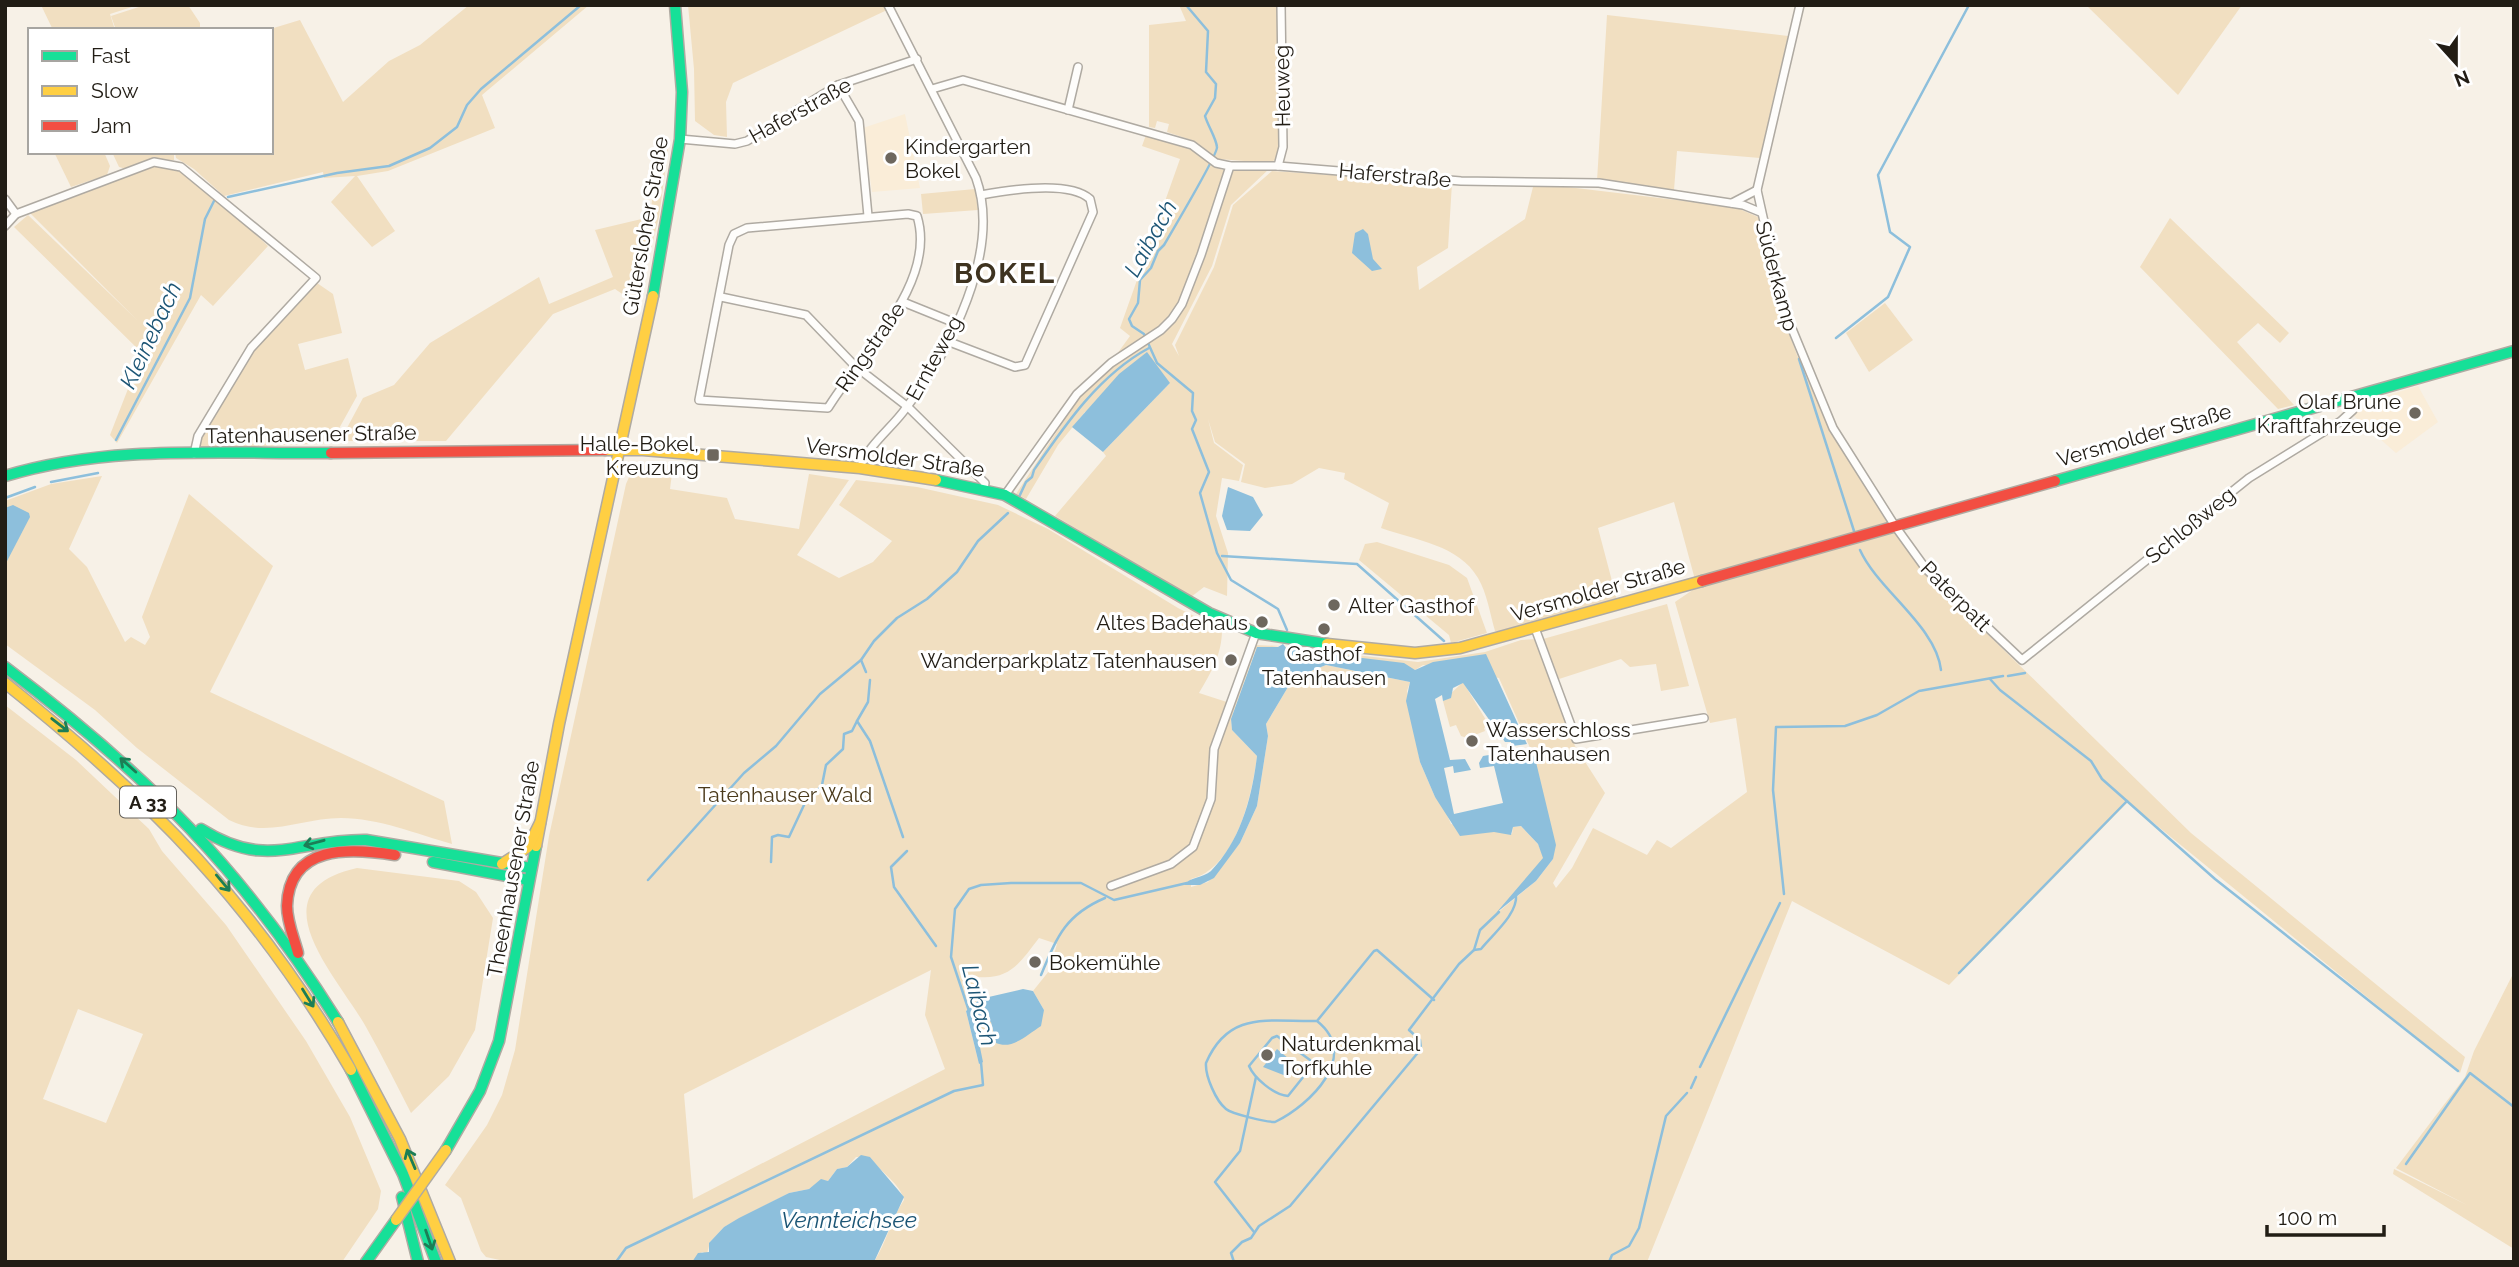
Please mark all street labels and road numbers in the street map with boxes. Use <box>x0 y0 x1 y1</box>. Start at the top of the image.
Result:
street label: Heuweg <box>1269 45 1295 127</box>
street label: Haferstraße <box>745 72 855 148</box>
street label: Gütersloher Straße <box>617 134 673 318</box>
street label: Haferstraße <box>1338 158 1452 192</box>
street label: Süderkamp <box>1750 218 1804 334</box>
street label: Ringstraße <box>830 298 910 396</box>
street label: Ernteweg <box>901 311 967 405</box>
street label: Versmolder Straße <box>2054 398 2234 472</box>
street label: Tatenhausener Straße <box>205 420 417 448</box>
street label: Versmolder Straße <box>804 432 986 482</box>
street label: Schloßweg <box>2140 481 2240 569</box>
street label: Versmolder Straße <box>1508 553 1688 627</box>
street label: Paterpatt <box>1916 556 1996 636</box>
street label: Theenhausener Straße <box>482 759 544 979</box>
road number: A 33 <box>120 786 176 818</box>

